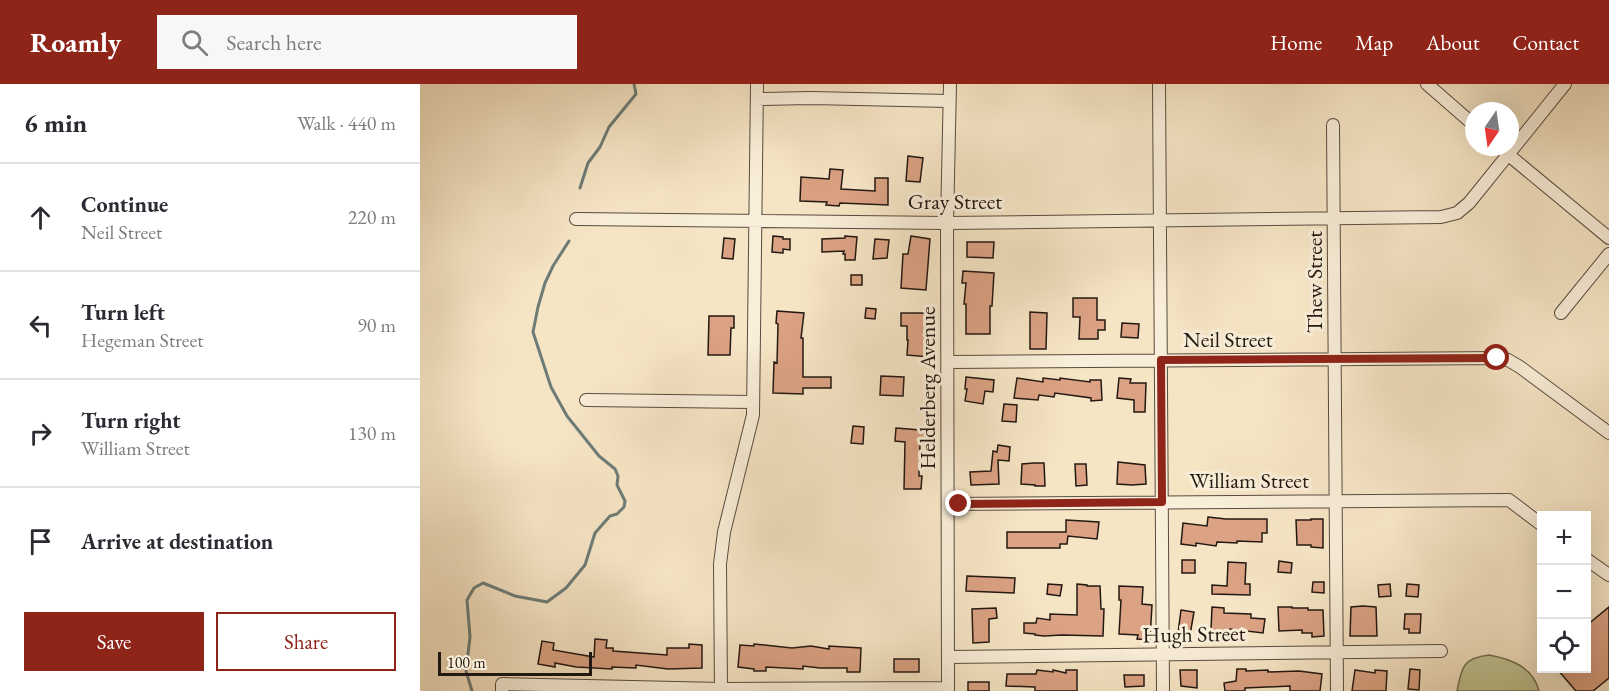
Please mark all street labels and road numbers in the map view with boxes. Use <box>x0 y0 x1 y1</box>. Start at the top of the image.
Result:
street label: Gray Street <box>908 187 1002 216</box>
street label: Thew Street <box>1300 231 1329 333</box>
street label: Helderberg Avenue <box>913 306 942 470</box>
street label: Neil Street <box>1183 325 1273 354</box>
street label: William Street <box>1189 466 1309 495</box>
street label: Hugh Street <box>1142 619 1246 649</box>

